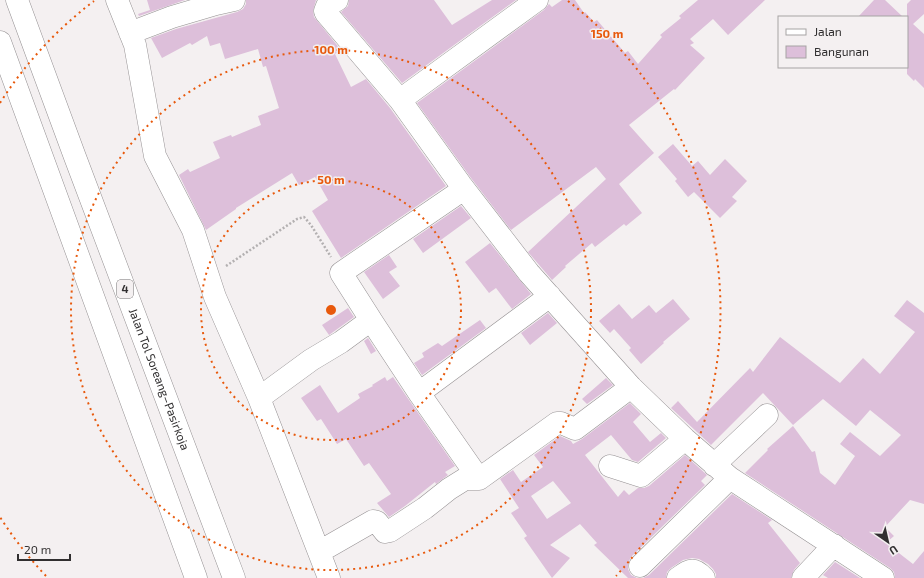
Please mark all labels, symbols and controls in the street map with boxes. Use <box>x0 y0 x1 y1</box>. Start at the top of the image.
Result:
legend <box>778 16 908 68</box>
text: Jalan <box>814 24 842 38</box>
text: 150 m <box>591 26 623 40</box>
text: 100 m <box>314 42 348 56</box>
text: Bangunan <box>814 44 869 58</box>
text: 50 m <box>317 172 345 186</box>
road number: 4 <box>117 280 133 298</box>
centre of rings <box>324 303 338 317</box>
street label: Jalan Tol Soreang–Pasirkoja <box>127 306 193 452</box>
north arrow <box>868 522 908 562</box>
scale bar <box>18 536 70 562</box>
text: 20 m <box>24 542 51 556</box>
text: U <box>887 543 901 558</box>

